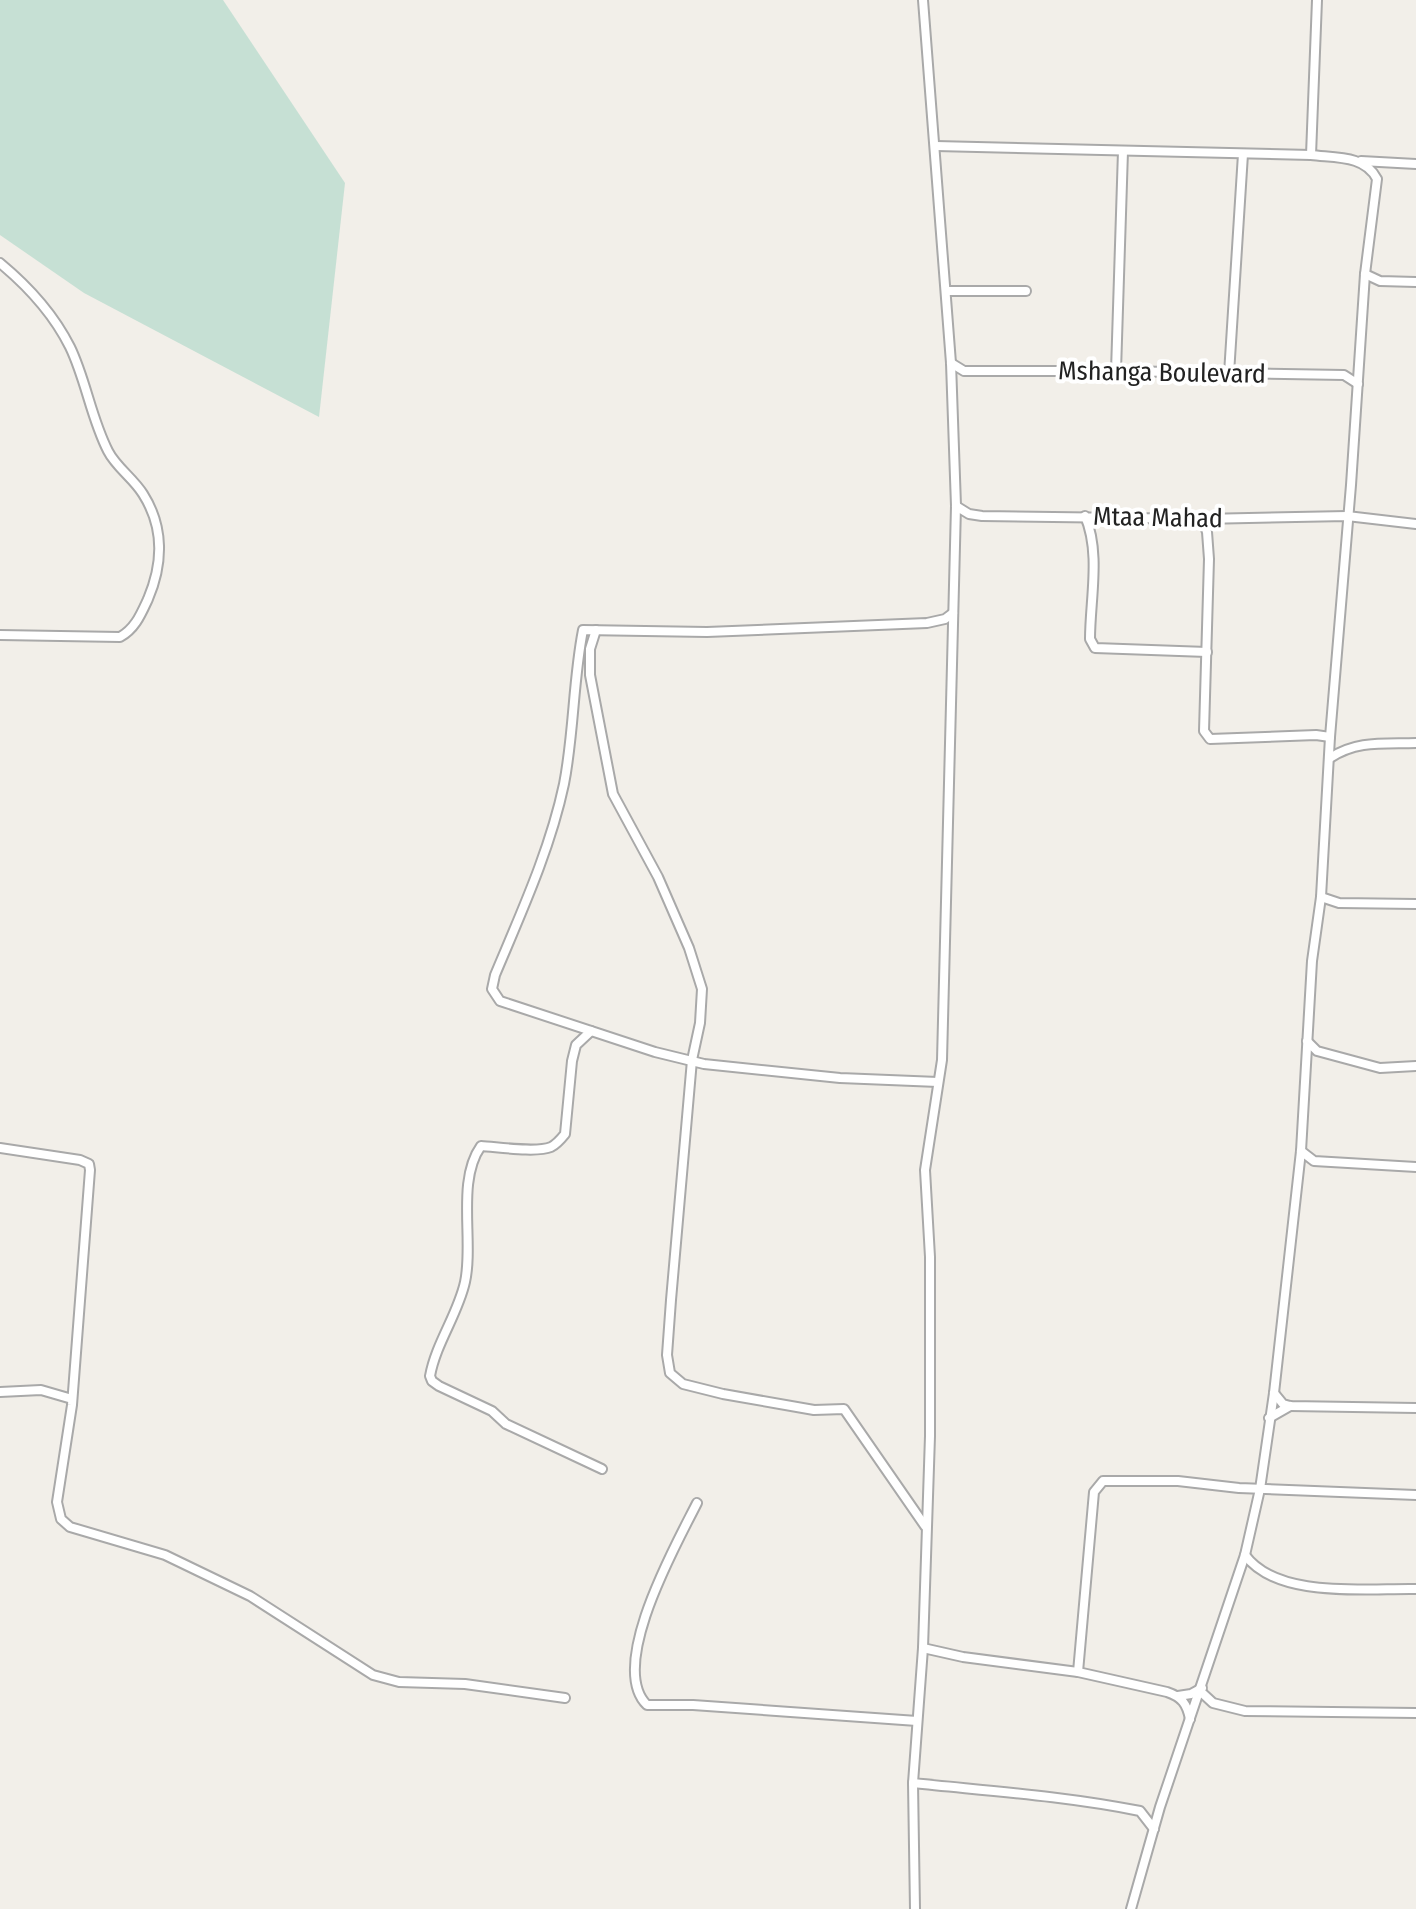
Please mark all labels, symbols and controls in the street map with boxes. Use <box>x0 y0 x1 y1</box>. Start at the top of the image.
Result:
street label: Mshanga Boulevard <box>1058 355 1266 390</box>
street label: Mtaa Mahad <box>1093 501 1223 534</box>

